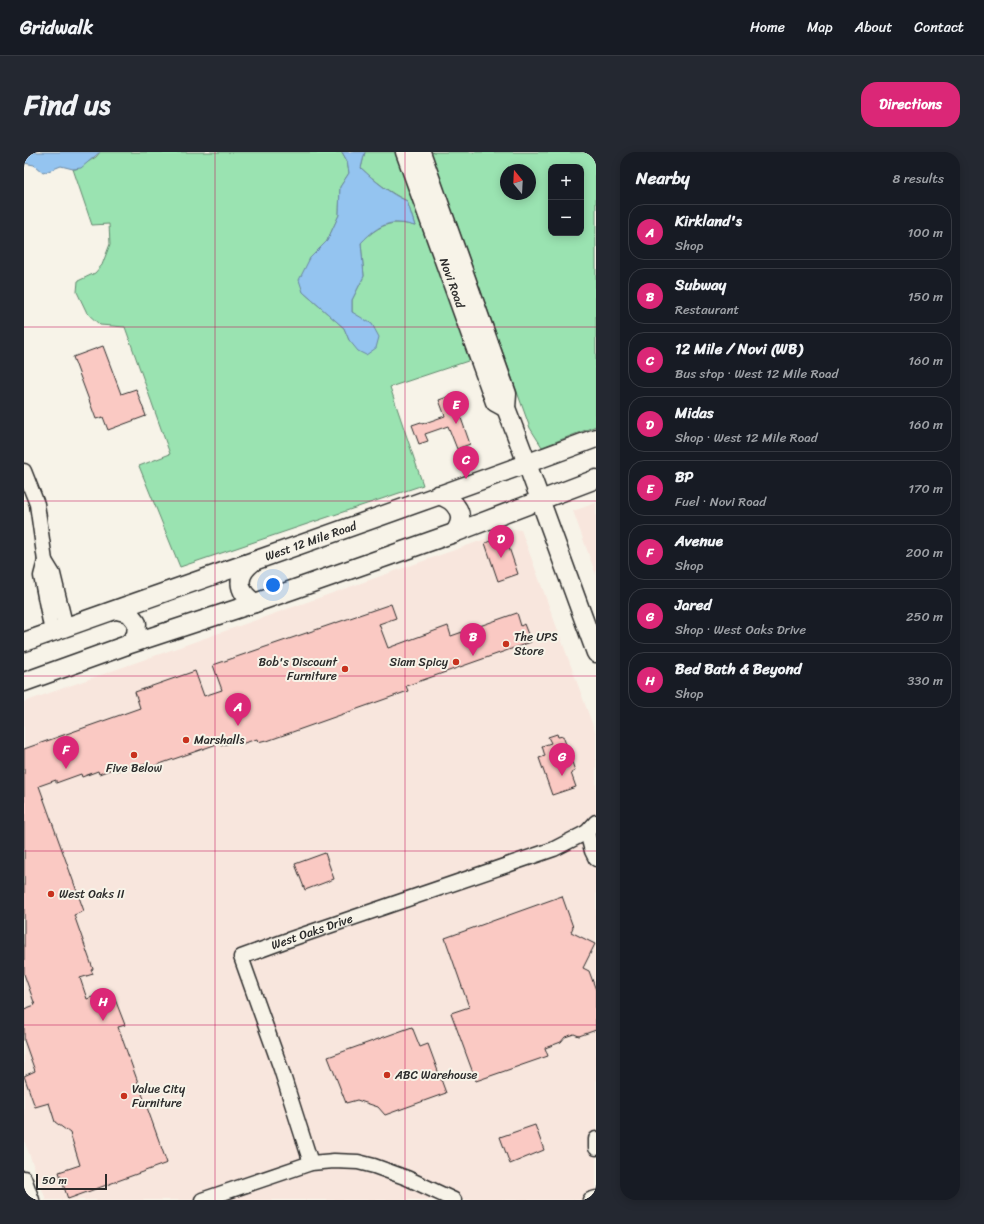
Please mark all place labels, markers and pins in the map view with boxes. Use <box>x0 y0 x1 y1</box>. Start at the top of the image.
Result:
pin: E <box>443 391 469 424</box>
pin: C <box>453 446 479 479</box>
pin: D <box>488 525 514 558</box>
pin: B <box>460 623 486 656</box>
place label: The UPS Store <box>514 626 558 662</box>
marker: The UPS Store <box>501 639 511 649</box>
place label: Bob's Discount Furniture <box>259 651 338 687</box>
place label: Siam Spicy <box>389 651 449 673</box>
marker: Siam Spicy <box>451 657 461 667</box>
marker: Bob's Discount Furniture <box>340 664 350 674</box>
pin: A <box>225 693 251 726</box>
place label: Marshalls <box>194 729 244 751</box>
marker: Marshalls <box>181 735 191 745</box>
pin: F <box>53 736 79 769</box>
pin: G <box>549 743 575 776</box>
marker: Five Below <box>129 750 139 760</box>
place label: Five Below <box>106 757 163 779</box>
place label: West Oaks II <box>59 883 125 905</box>
marker: West Oaks II <box>46 889 56 899</box>
pin: H <box>90 988 116 1021</box>
place label: ABC Warehouse <box>394 1064 478 1086</box>
marker: ABC Warehouse <box>382 1070 392 1080</box>
place label: Value City Furniture <box>132 1078 186 1114</box>
marker: Value City Furniture <box>119 1091 129 1101</box>

